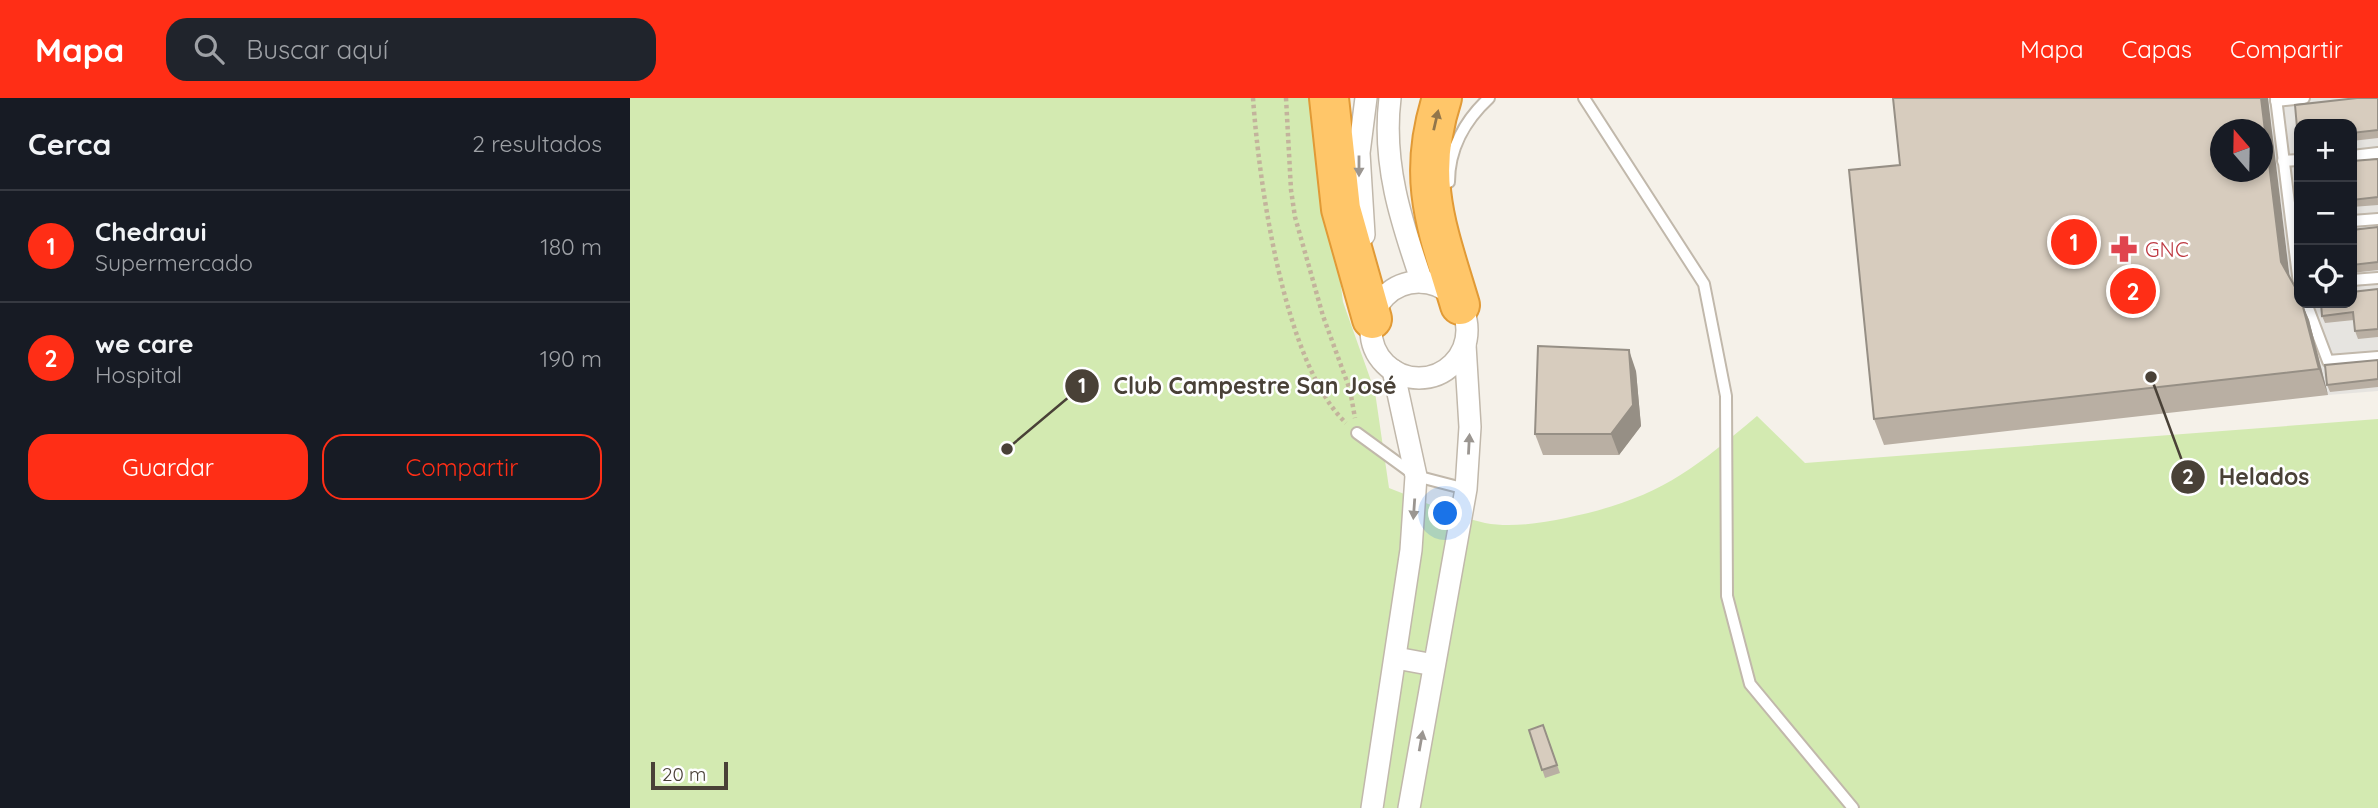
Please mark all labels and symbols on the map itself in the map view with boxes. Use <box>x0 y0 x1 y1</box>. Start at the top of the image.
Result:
one-way arrow <box>1431 109 1442 131</box>
north arrow <box>2210 119 2273 182</box>
one-way arrow <box>1353 155 1365 177</box>
pin: 1 <box>2051 216 2097 268</box>
pharmacy icon: GNC <box>2109 234 2139 264</box>
place label: GNC <box>2145 236 2189 262</box>
pin: 2 <box>2110 265 2156 317</box>
callout: Club Campestre San José <box>1065 364 1411 408</box>
text: Club Campestre San José <box>1114 371 1397 400</box>
text: 1 <box>1078 372 1086 398</box>
one-way arrow <box>1464 433 1475 455</box>
callout: Helados <box>2170 455 2324 499</box>
text: Helados <box>2219 462 2309 491</box>
text: 2 <box>2182 463 2194 489</box>
your location <box>1428 496 1462 530</box>
one-way arrow <box>1408 498 1419 520</box>
one-way arrow <box>1416 730 1427 752</box>
scale bar <box>651 759 728 791</box>

